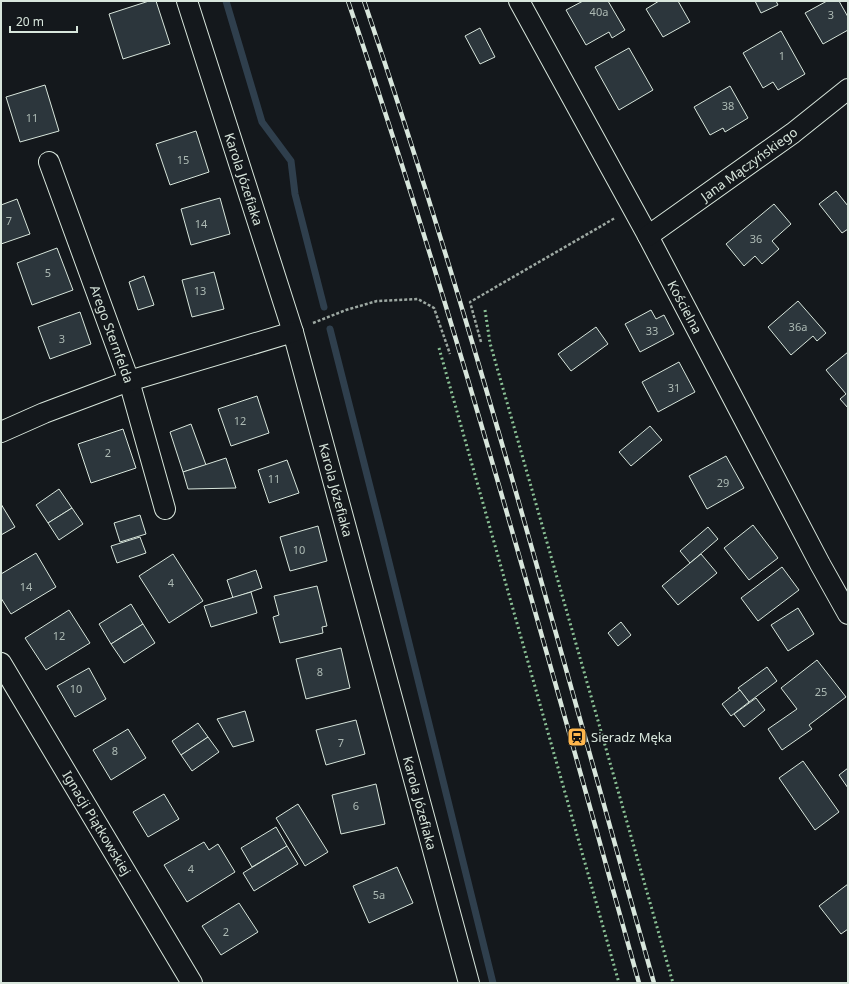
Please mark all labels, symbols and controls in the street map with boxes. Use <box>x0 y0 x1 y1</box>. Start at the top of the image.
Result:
house number: 40a <box>590 4 608 19</box>
house number: 3 <box>828 7 834 22</box>
scale bar <box>10 8 77 34</box>
text: 20 m <box>16 13 44 30</box>
house number: 1 <box>779 48 785 63</box>
house number: 38 <box>722 98 734 113</box>
house number: 11 <box>26 110 38 125</box>
street label: Jana Mączyńskiego <box>695 123 801 206</box>
street label: Karola Józefiaka <box>221 130 267 228</box>
house number: 15 <box>177 152 189 167</box>
house number: 7 <box>6 213 12 228</box>
house number: 14 <box>195 216 208 231</box>
house number: 36 <box>750 231 762 246</box>
house number: 5 <box>45 265 51 280</box>
street label: Kościelna <box>663 277 707 337</box>
street label: Arego Sternfelda <box>86 283 138 385</box>
house number: 13 <box>194 283 206 298</box>
house number: 36a <box>789 319 807 334</box>
house number: 33 <box>646 323 658 338</box>
house number: 3 <box>59 331 65 346</box>
house number: 31 <box>668 380 680 395</box>
house number: 12 <box>234 413 246 428</box>
street label: Karola Józefiaka <box>315 441 357 539</box>
house number: 2 <box>105 445 111 460</box>
house number: 11 <box>268 471 280 486</box>
house number: 29 <box>717 475 729 490</box>
house number: 10 <box>293 542 305 557</box>
house number: 4 <box>168 575 175 590</box>
house number: 14 <box>20 579 33 594</box>
house number: 12 <box>53 628 65 643</box>
house number: 8 <box>317 664 323 679</box>
house number: 10 <box>70 681 82 696</box>
house number: 25 <box>815 684 827 699</box>
station icon: Sieradz Męka <box>566 726 588 748</box>
place label: Sieradz Męka <box>591 728 672 746</box>
house number: 7 <box>338 735 344 750</box>
house number: 8 <box>112 743 118 758</box>
street label: Karola Józefiaka <box>399 754 441 852</box>
street label: Ignacji Piątkowskiej <box>59 767 135 879</box>
house number: 6 <box>353 798 359 813</box>
house number: 4 <box>188 861 195 876</box>
house number: 5a <box>373 887 385 902</box>
house number: 2 <box>223 924 229 939</box>

